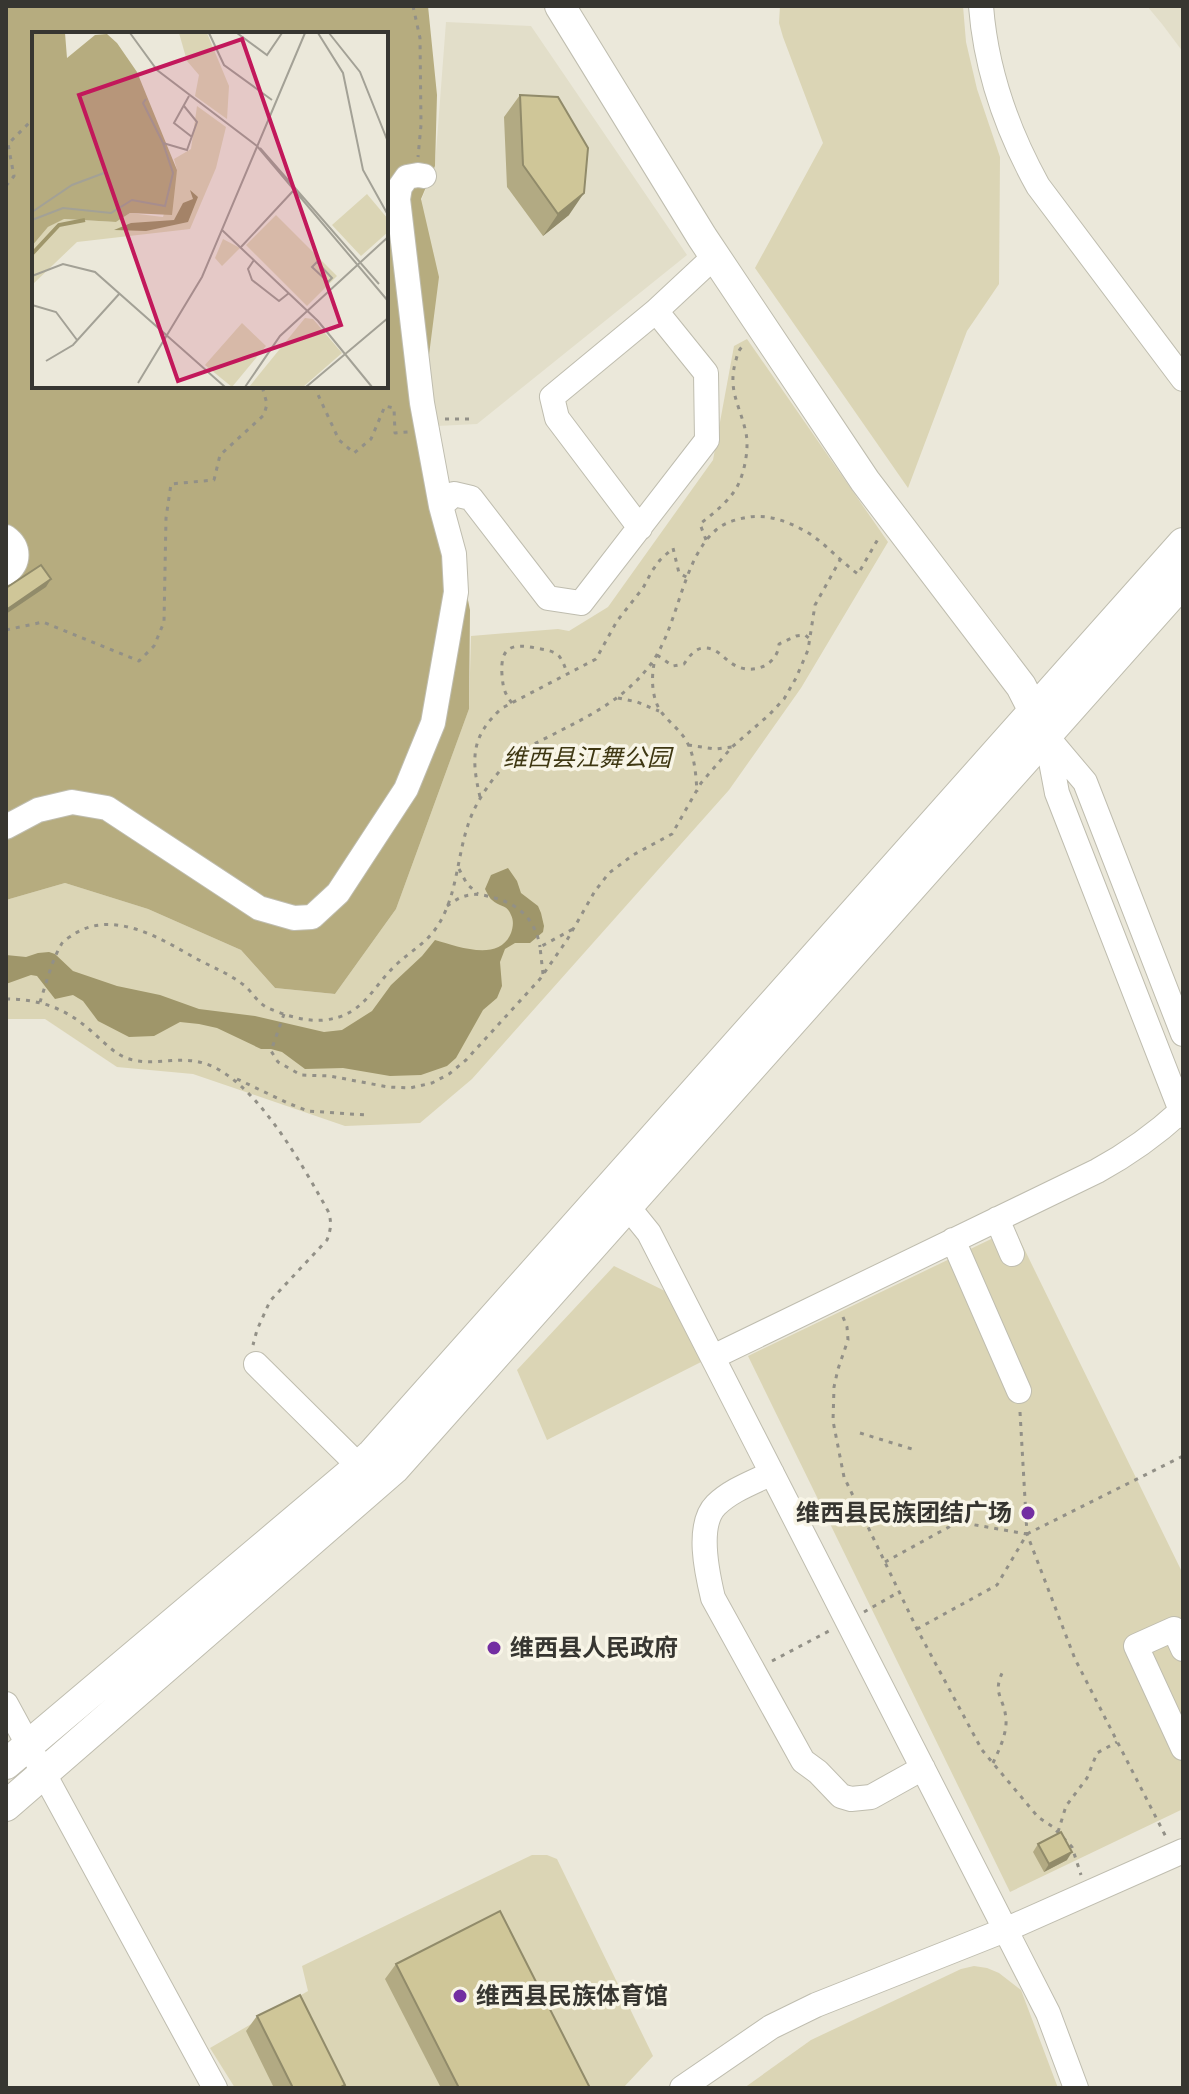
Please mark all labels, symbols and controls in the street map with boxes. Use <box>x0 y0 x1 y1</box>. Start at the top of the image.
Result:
inset map <box>32 32 388 388</box>
park label: 维西县江舞公园 <box>503 744 674 772</box>
place label: 维西县民族团结广场 <box>796 1499 1012 1527</box>
marker: 维西县民族团结广场 <box>1019 1504 1037 1522</box>
place label: 维西县人民政府 <box>510 1634 678 1662</box>
marker: 维西县人民政府 <box>485 1639 503 1657</box>
place label: 维西县民族体育馆 <box>476 1982 668 2010</box>
marker: 维西县民族体育馆 <box>451 1987 469 2005</box>

